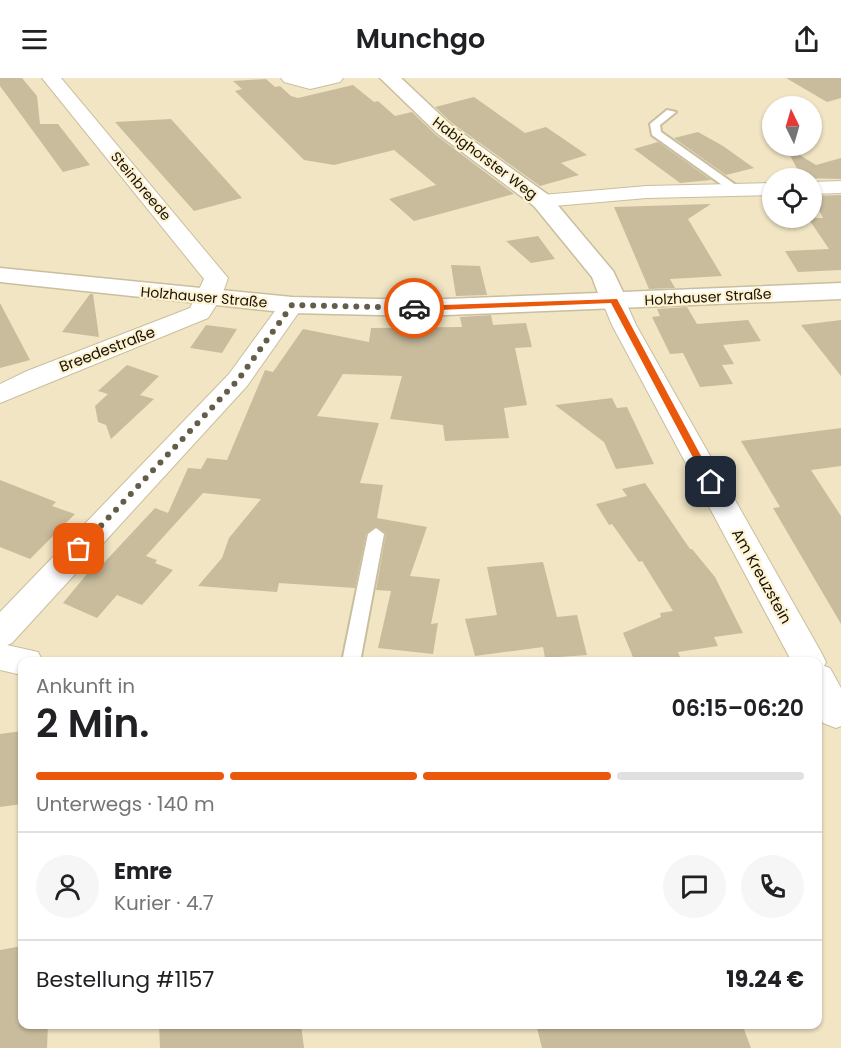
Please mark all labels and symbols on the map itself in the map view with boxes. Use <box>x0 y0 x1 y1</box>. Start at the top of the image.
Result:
north arrow <box>762 96 822 156</box>
street label: Habighorster Weg <box>428 112 542 204</box>
street label: Steinbreede <box>106 147 176 225</box>
courier <box>384 278 444 338</box>
street label: Holzhauser Straße <box>140 282 268 313</box>
street label: Holzhauser Straße <box>644 284 772 310</box>
street label: Breedestraße <box>56 321 158 377</box>
pin <box>685 456 736 507</box>
pin <box>53 523 104 574</box>
street label: Am Kreuzstein <box>727 525 797 627</box>

